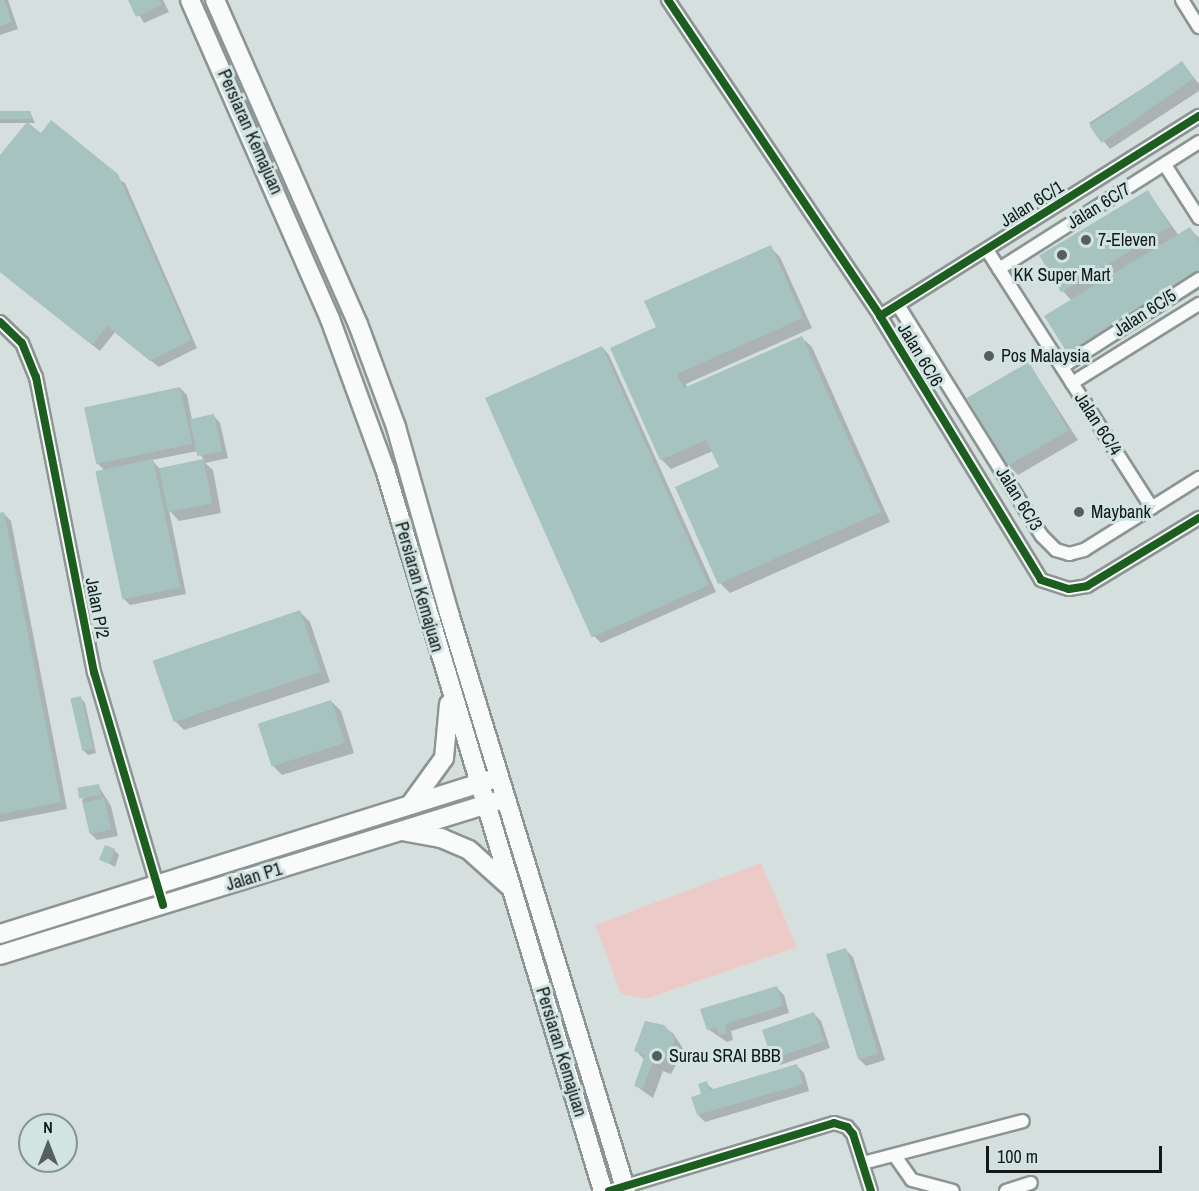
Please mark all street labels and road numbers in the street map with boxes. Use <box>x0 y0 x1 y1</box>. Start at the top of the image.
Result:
street label: Persiaran Kemajuan <box>213 66 287 198</box>
street label: Jalan 6C/1 <box>996 176 1068 232</box>
street label: Jalan 6C/7 <box>1063 178 1135 234</box>
street label: Jalan 6C/5 <box>1110 285 1180 341</box>
street label: Jalan 6C/6 <box>893 319 947 391</box>
street label: Jalan 6C/4 <box>1070 389 1126 459</box>
street label: Jalan 6C/3 <box>991 463 1047 535</box>
street label: Persiaran Kemajuan <box>390 519 448 655</box>
street label: Jalan P/2 <box>81 576 113 640</box>
street label: Jalan P1 <box>223 858 285 896</box>
street label: Persiaran Kemajuan <box>531 985 591 1119</box>

